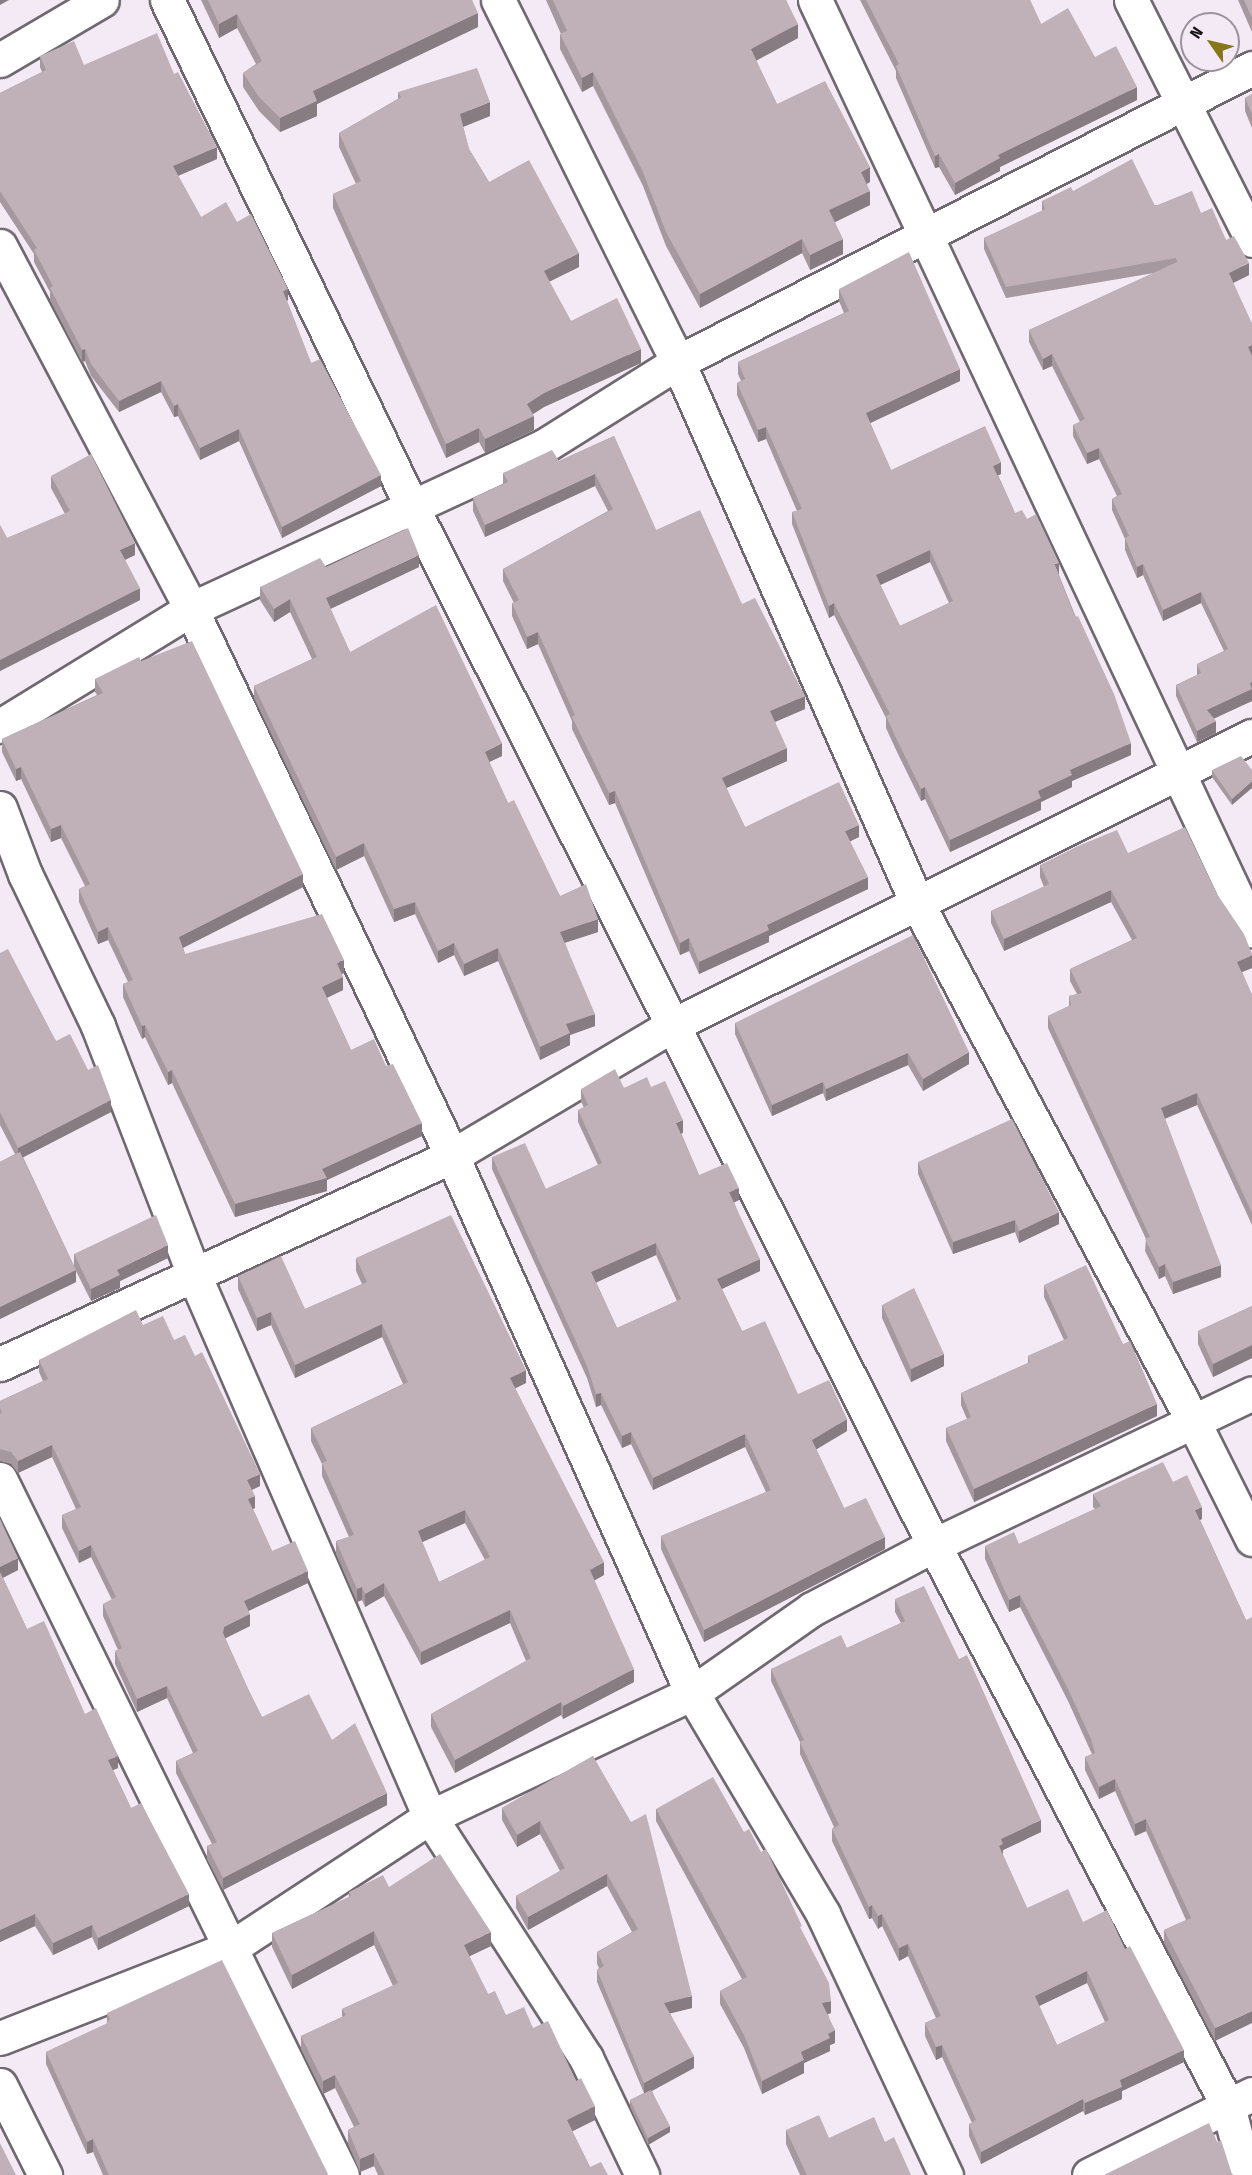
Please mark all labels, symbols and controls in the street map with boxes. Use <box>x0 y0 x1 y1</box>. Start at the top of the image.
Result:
north arrow <box>1180 12 1240 72</box>
text: N <box>1186 23 1207 42</box>

